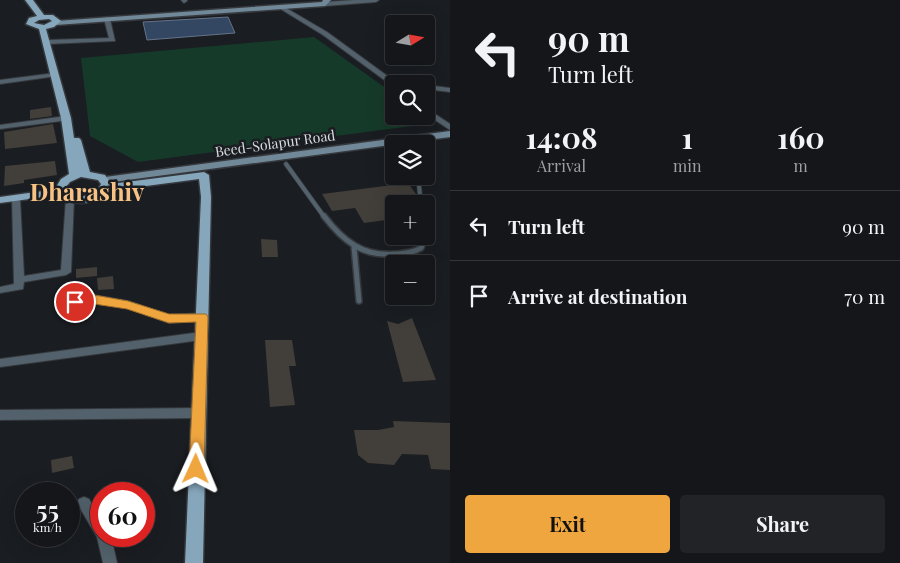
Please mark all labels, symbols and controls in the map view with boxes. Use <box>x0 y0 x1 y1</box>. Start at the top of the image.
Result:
text: 90 m <box>548 14 630 61</box>
north arrow <box>385 15 435 65</box>
map controls <box>385 15 435 305</box>
icon: left <box>465 20 530 85</box>
text: Turn left <box>548 59 633 89</box>
button: search <box>385 75 435 125</box>
text: 14:08 <box>525 117 598 157</box>
text: 1 <box>682 117 693 157</box>
text: 160 <box>777 117 825 157</box>
street label: Beed-Solapur Road <box>214 125 336 161</box>
button: layers <box>385 135 435 185</box>
text: Arrival <box>537 155 586 176</box>
text: min <box>673 155 701 176</box>
text: m <box>794 155 808 176</box>
district label: Dharashiv <box>30 175 145 207</box>
button: + <box>385 195 435 245</box>
icon: left <box>465 212 493 240</box>
text: Turn left <box>508 213 585 239</box>
text: 90 m <box>842 213 885 239</box>
button: − <box>385 255 435 305</box>
pin <box>54 281 96 323</box>
icon: arrive <box>465 282 493 310</box>
text: Arrive at destination <box>508 283 688 309</box>
text: 70 m <box>844 283 885 309</box>
icon: arrive <box>61 288 89 316</box>
position arrow <box>169 442 221 494</box>
speed limit sign: 60 <box>90 482 155 547</box>
text: 55 <box>36 492 59 525</box>
button: Exit <box>465 495 670 553</box>
button: Share <box>680 495 885 553</box>
text: km/h <box>33 519 62 535</box>

